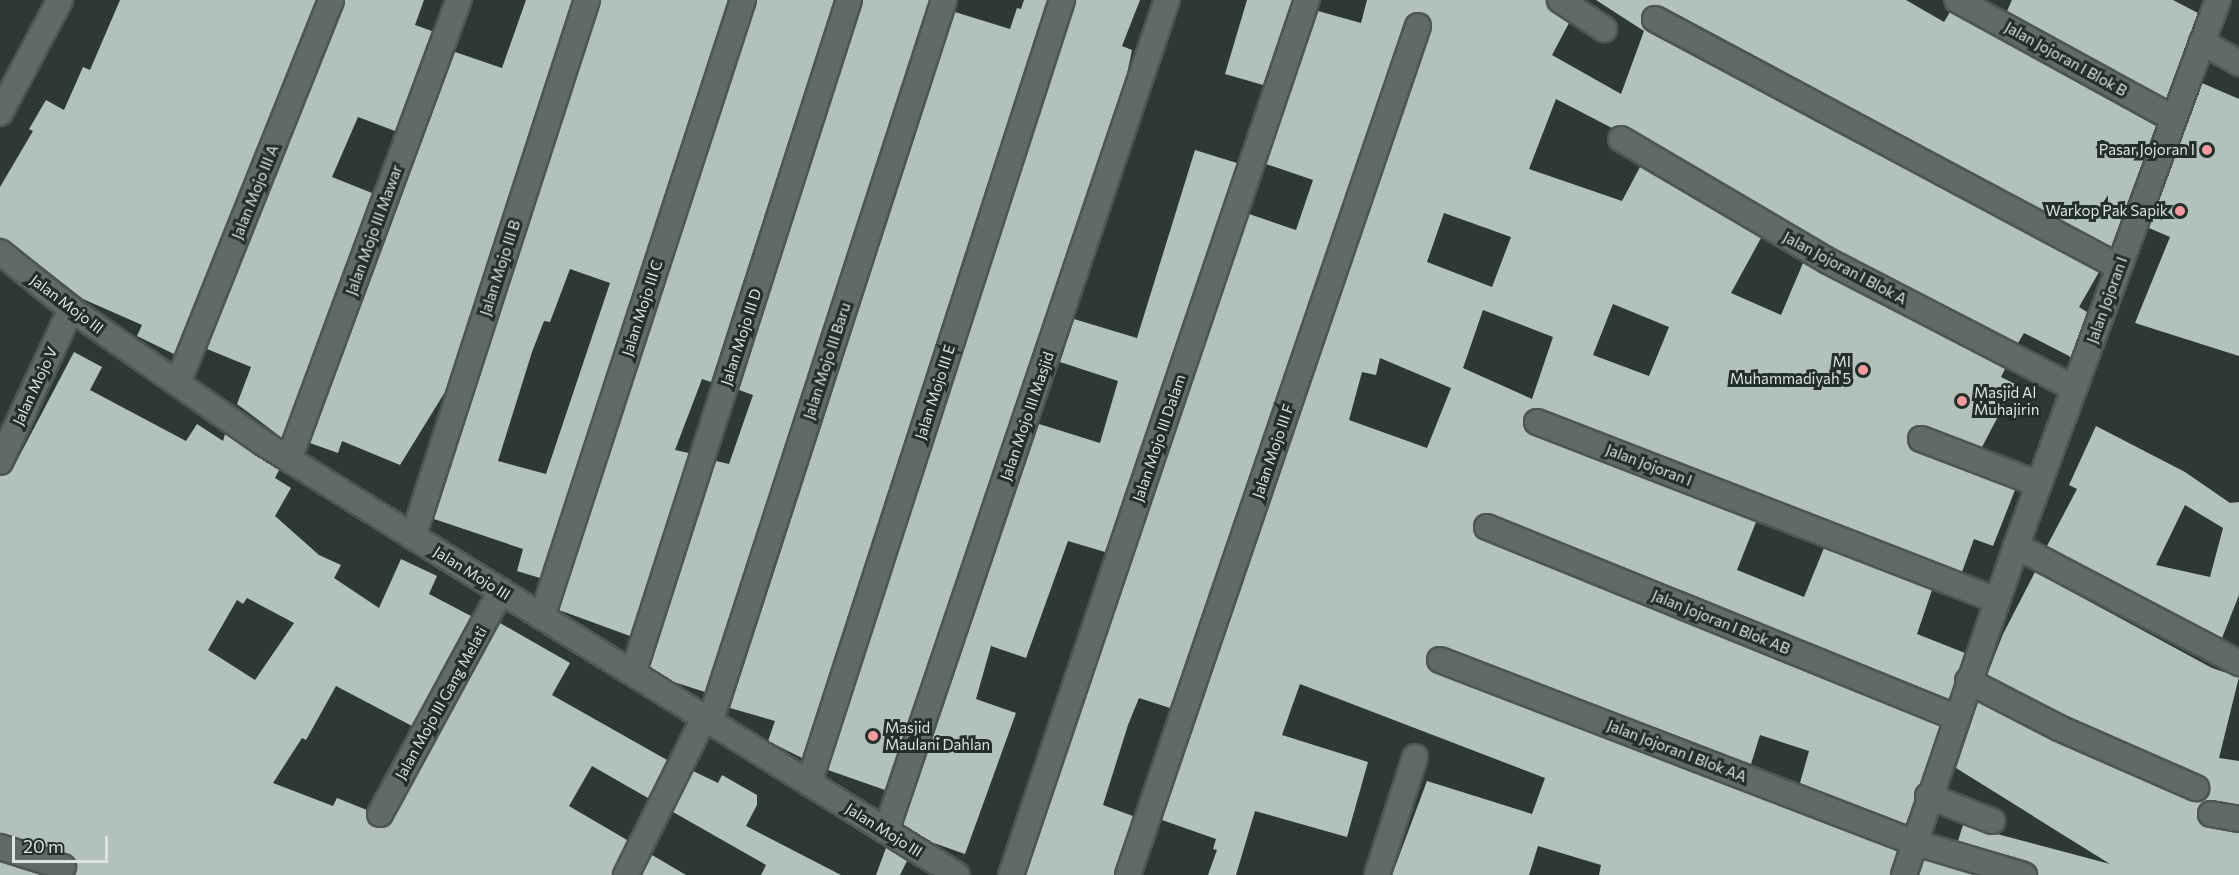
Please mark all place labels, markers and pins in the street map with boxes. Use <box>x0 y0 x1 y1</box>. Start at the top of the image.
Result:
place label: Pasar Jojoran I <box>2099 141 2195 159</box>
marker: Pasar Jojoran I <box>2200 143 2214 157</box>
place label: Warkop Pak Sapik <box>2045 202 2168 220</box>
marker: Warkop Pak Sapik <box>2173 204 2187 218</box>
place label: MI Muhammadiyah 5 <box>1730 352 1851 387</box>
marker: MI Muhammadiyah 5 <box>1856 363 1870 377</box>
place label: Masjid Al Muhajirin <box>1974 383 2039 418</box>
marker: Masjid Al Muhajirin <box>1955 394 1969 408</box>
place label: Masjid Maulani Dahlan <box>885 718 990 753</box>
marker: Masjid Maulani Dahlan <box>866 729 880 743</box>

